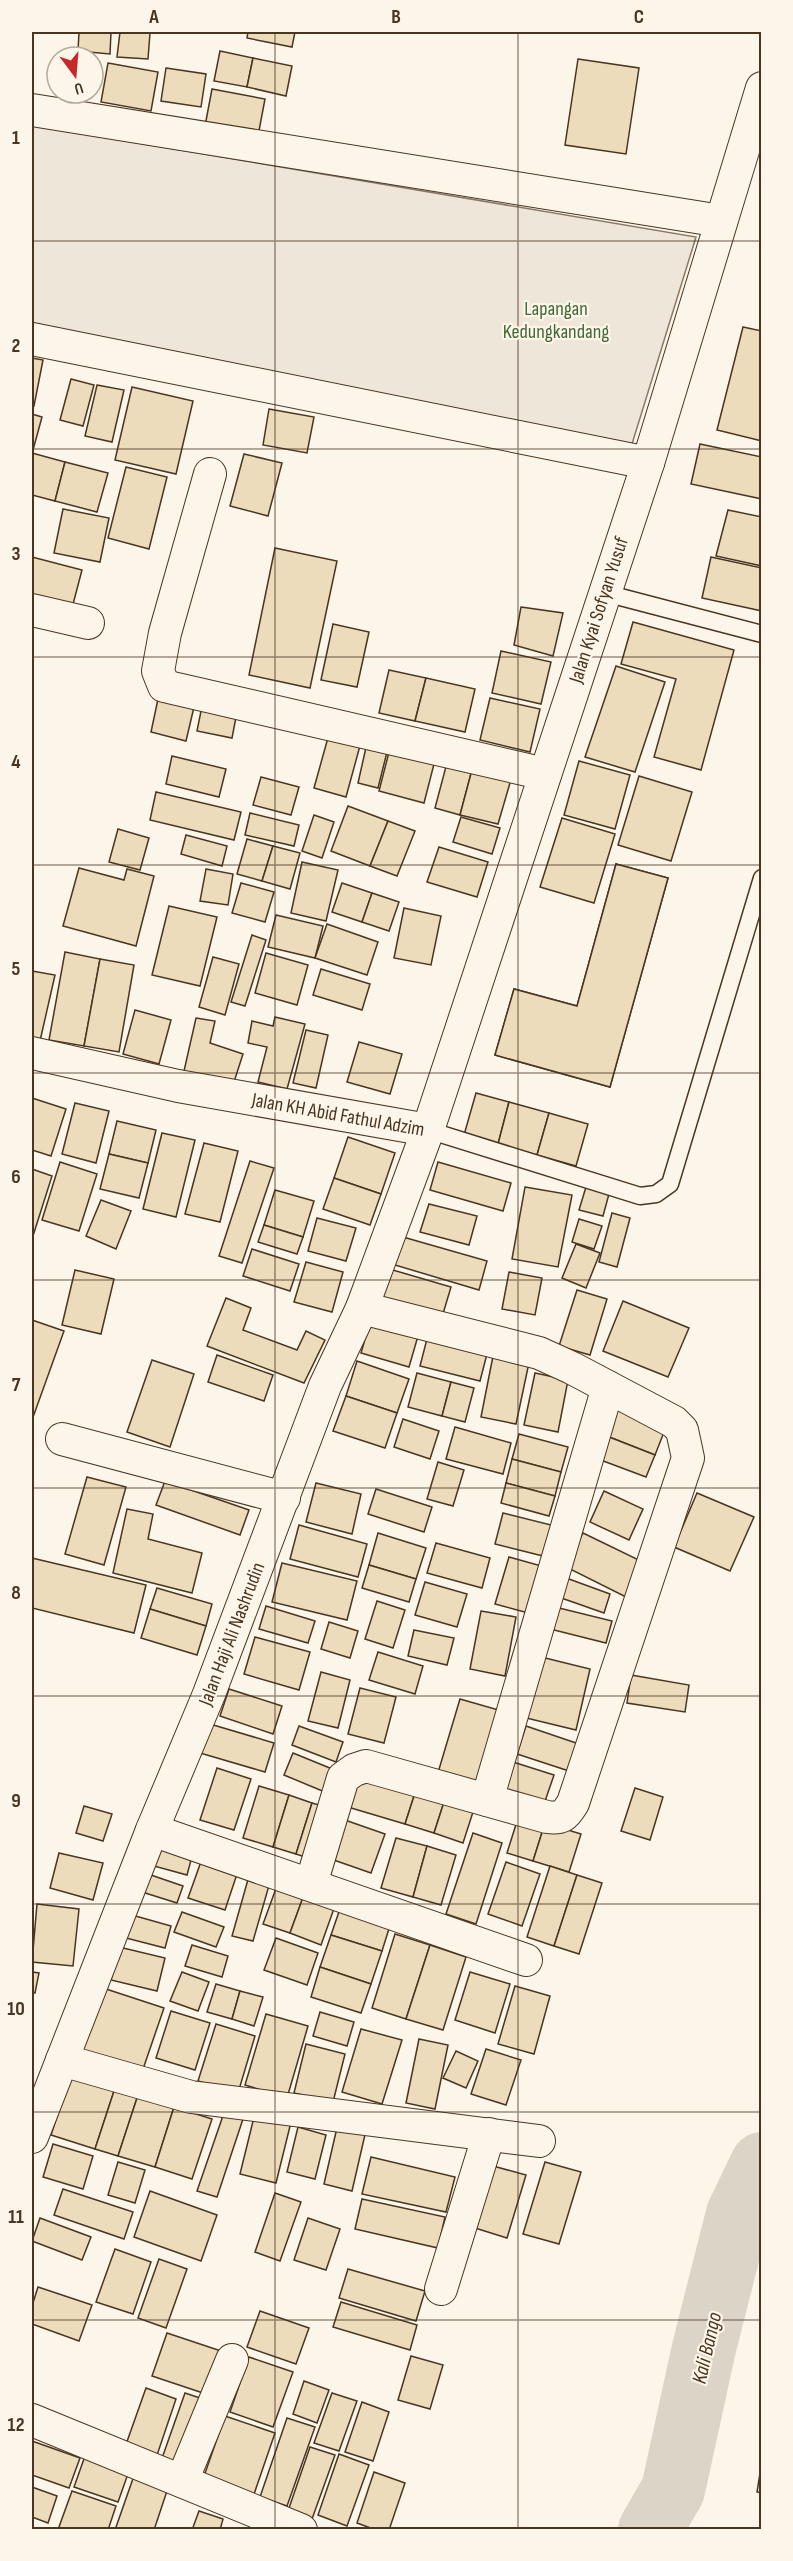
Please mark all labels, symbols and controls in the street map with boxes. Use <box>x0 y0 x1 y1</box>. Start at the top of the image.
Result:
text: A <box>148 5 159 29</box>
text: B <box>391 5 401 29</box>
text: C <box>634 5 644 29</box>
north arrow <box>45 45 105 105</box>
text: U <box>72 78 85 98</box>
text: 1 <box>12 126 20 150</box>
park label: Lapangan Kedungkandang <box>503 297 609 344</box>
text: 2 <box>12 334 20 358</box>
street label: Jalan Kyai Sofyan Yusuf <box>564 534 634 687</box>
text: 3 <box>12 542 21 566</box>
text: 4 <box>11 750 21 774</box>
text: 5 <box>12 957 21 981</box>
street label: Jalan KH Abid Fathul Adzim <box>249 1088 426 1142</box>
text: 6 <box>11 1165 21 1189</box>
text: 7 <box>12 1373 21 1397</box>
street label: Jalan Haji Ali Nashrudin <box>193 1559 270 1710</box>
text: 8 <box>11 1581 21 1605</box>
text: 9 <box>11 1789 21 1813</box>
text: 10 <box>7 1997 25 2021</box>
text: 11 <box>8 2205 24 2229</box>
water label: Kali Bango <box>687 2309 727 2386</box>
text: 12 <box>8 2413 24 2437</box>

